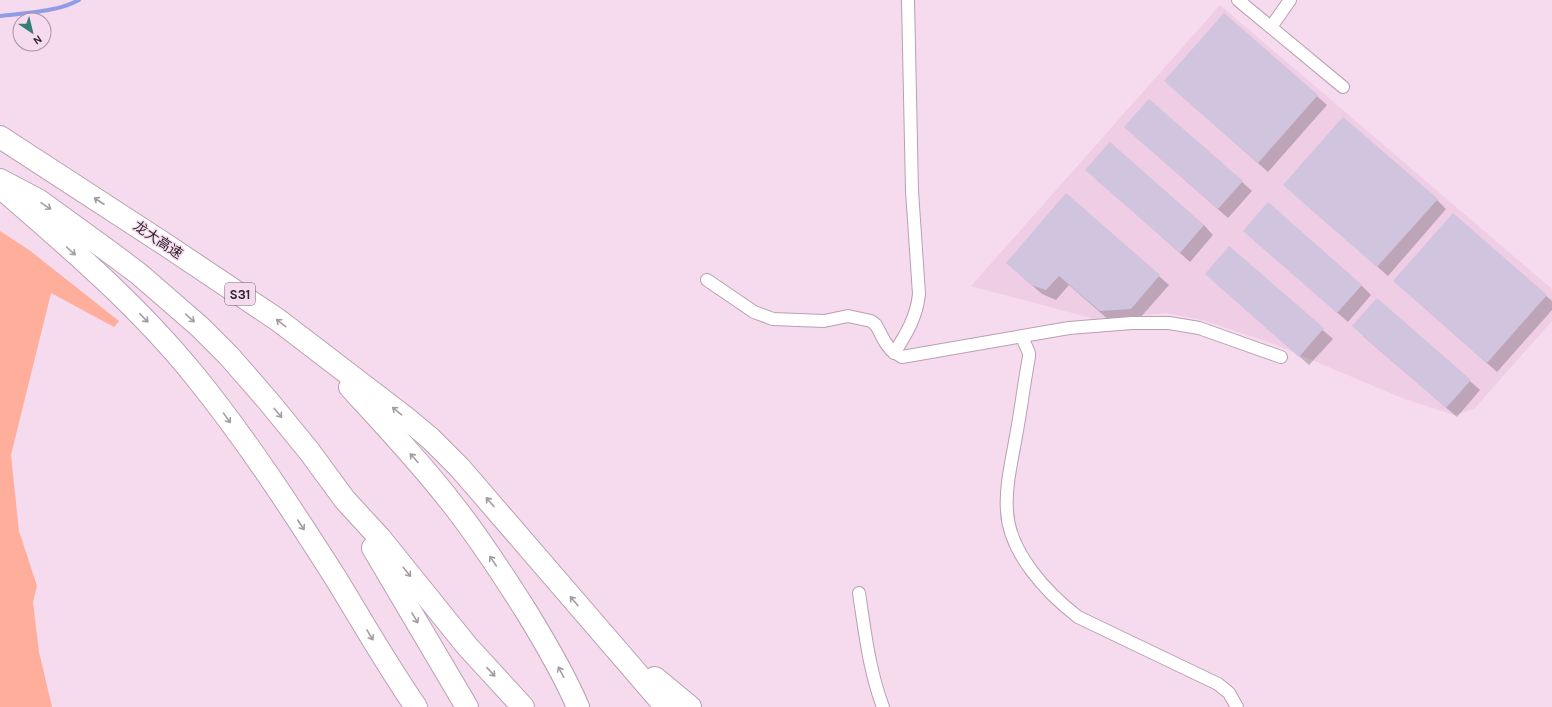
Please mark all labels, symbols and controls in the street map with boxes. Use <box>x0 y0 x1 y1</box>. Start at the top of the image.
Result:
north arrow <box>12 12 52 52</box>
text: N <box>30 32 44 47</box>
one-way arrow <box>94 197 105 205</box>
one-way arrow <box>41 202 52 210</box>
street label: 龙大高速 <box>130 217 186 263</box>
one-way arrow <box>66 246 76 255</box>
road number: S31 <box>225 283 255 305</box>
one-way arrow <box>139 313 149 323</box>
one-way arrow <box>185 313 195 322</box>
one-way arrow <box>276 319 287 327</box>
one-way arrow <box>392 406 403 415</box>
one-way arrow <box>274 408 282 419</box>
one-way arrow <box>223 412 231 423</box>
one-way arrow <box>410 453 419 463</box>
one-way arrow <box>485 497 494 507</box>
one-way arrow <box>297 519 305 530</box>
one-way arrow <box>489 555 497 567</box>
one-way arrow <box>403 567 412 578</box>
one-way arrow <box>570 595 579 606</box>
one-way arrow <box>411 612 419 624</box>
one-way arrow <box>366 629 374 640</box>
one-way arrow <box>557 666 564 678</box>
one-way arrow <box>486 667 495 677</box>

